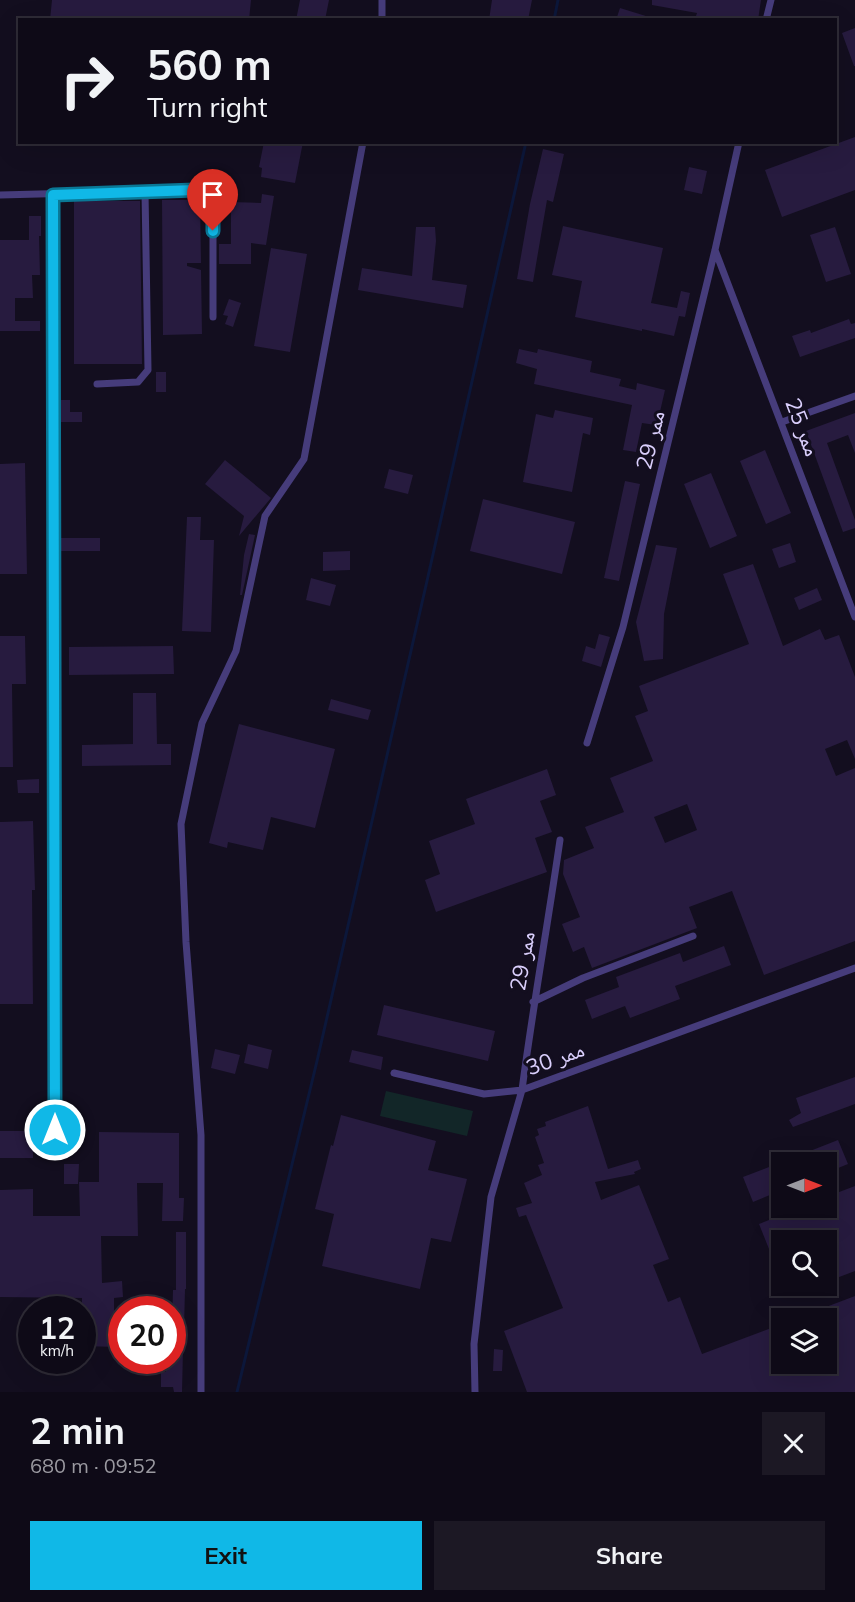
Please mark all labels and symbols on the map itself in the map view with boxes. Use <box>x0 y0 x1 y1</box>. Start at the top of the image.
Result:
pin <box>187 169 238 231</box>
street label: ممر 25 <box>779 394 827 460</box>
street label: ممر 29 <box>629 407 671 473</box>
street label: ممر 29 <box>503 929 541 993</box>
street label: ممر 30 <box>522 1035 588 1081</box>
position arrow <box>23 1098 87 1162</box>
north arrow <box>771 1152 837 1218</box>
speed limit sign: 20 <box>108 1296 186 1374</box>

